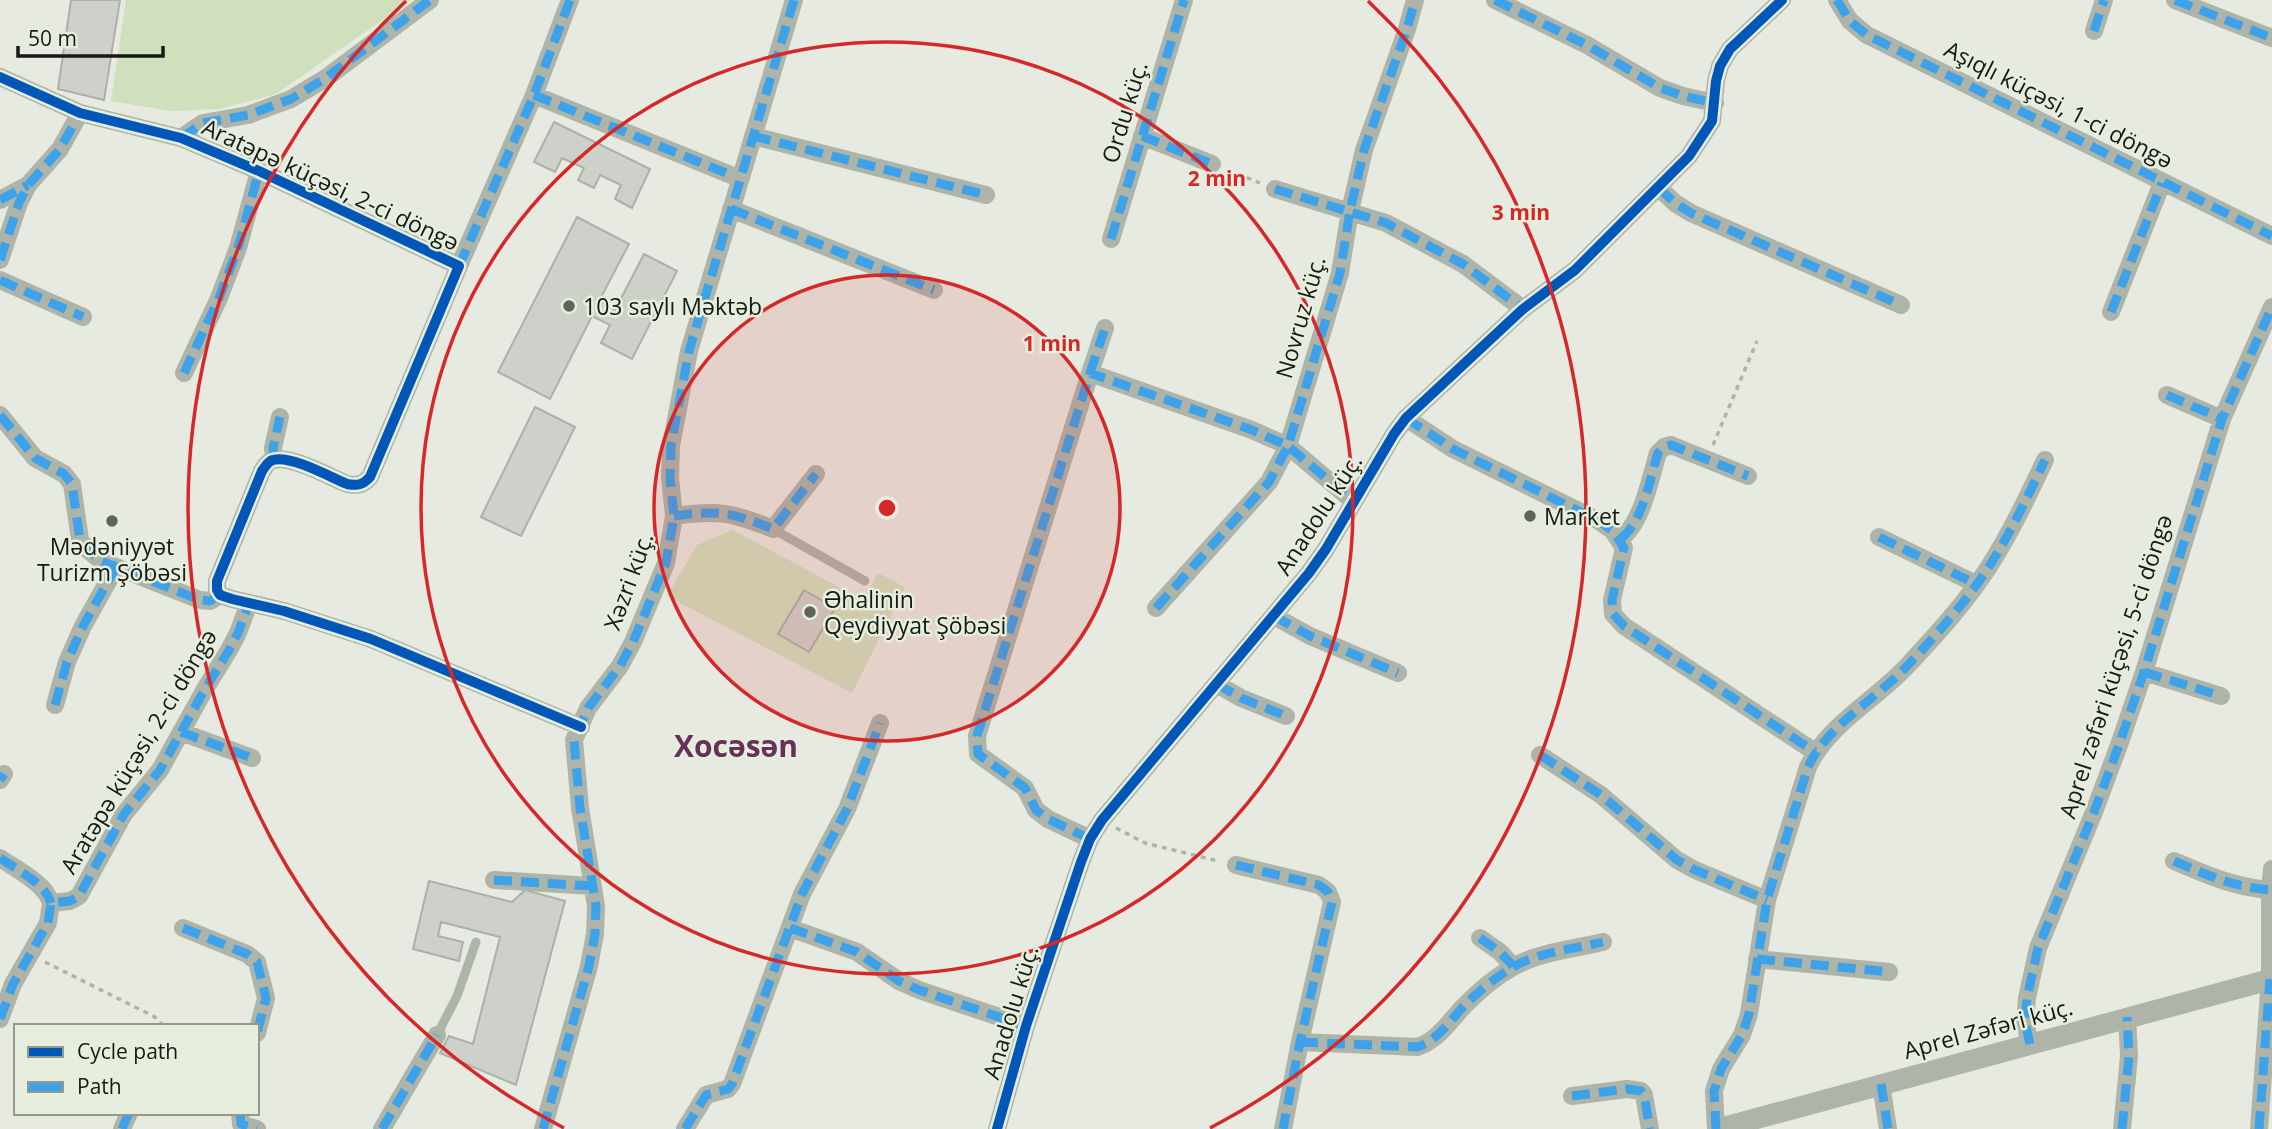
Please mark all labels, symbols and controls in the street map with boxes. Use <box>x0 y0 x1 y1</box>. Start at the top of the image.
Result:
scale bar <box>18 14 163 58</box>
text: 50 m <box>28 24 77 52</box>
street label: Aşıqlı küçəsi, 1-ci döngə <box>1939 32 2179 176</box>
street label: Ordu küç. <box>1093 57 1155 167</box>
street label: Aratəpə küçəsi, 2-ci döngə <box>197 110 465 258</box>
text: 2 min <box>1188 164 1246 192</box>
text: 3 min <box>1492 198 1550 226</box>
street label: Novruz küç. <box>1267 252 1333 382</box>
place label: 103 saylı Məktəb <box>583 290 762 322</box>
marker: 103 saylı Məktəb <box>561 298 577 314</box>
text: 1 min <box>1023 329 1081 357</box>
street label: Anadolu küç. <box>1267 447 1369 581</box>
centre of rings <box>875 496 899 520</box>
place label: Market <box>1544 500 1620 532</box>
marker: Market <box>1522 508 1538 524</box>
street label: Aprel zəfəri küçəsi, 5-ci döngə <box>2051 510 2179 822</box>
marker: Mədəniyyət Turizm Şöbəsi <box>104 513 120 529</box>
street label: Xəzri küç. <box>596 528 660 634</box>
place label: Mədəniyyət Turizm Şöbəsi <box>37 530 187 588</box>
place label: Əhalinin Qeydiyyat Şöbəsi <box>824 583 1006 641</box>
marker: Əhalinin Qeydiyyat Şöbəsi <box>802 604 818 620</box>
street label: Aratəpə küçəsi, 2-ci döngə <box>52 623 224 879</box>
district label: Xocəsən <box>674 725 798 766</box>
street label: Anadolu küç. <box>974 941 1046 1083</box>
street label: Aprel Zəfəri küç. <box>1900 990 2076 1066</box>
legend <box>14 1024 259 1115</box>
text: Cycle path <box>77 1037 178 1065</box>
text: Path <box>77 1072 122 1100</box>

